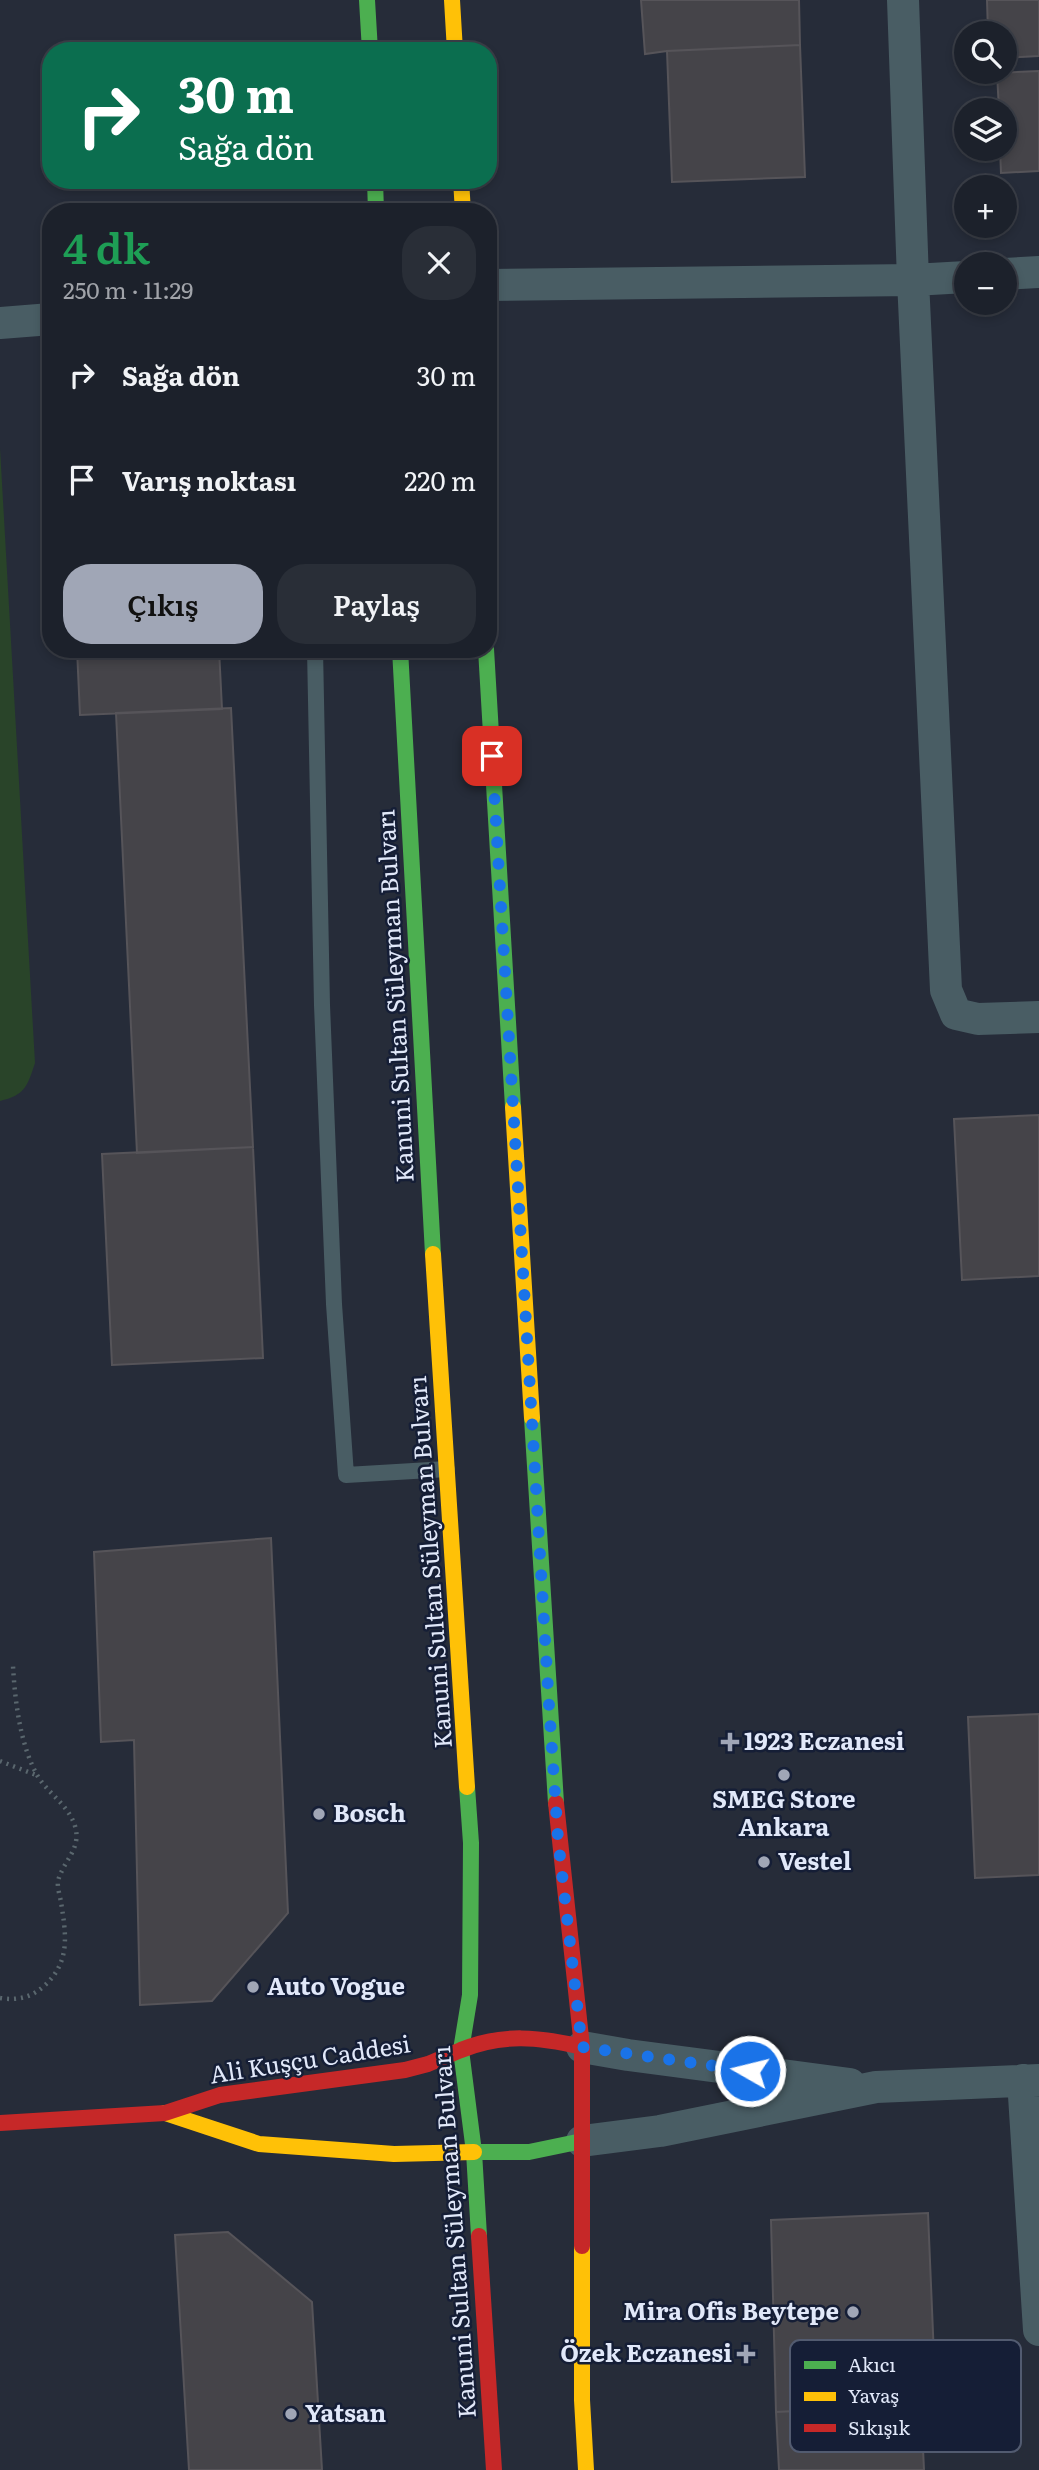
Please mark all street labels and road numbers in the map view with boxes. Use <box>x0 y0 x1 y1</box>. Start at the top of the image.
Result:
street label: Kanuni Sultan Süleyman Bulvarı <box>366 809 421 1184</box>
street label: Kanuni Sultan Süleyman Bulvarı <box>398 1375 459 1750</box>
street label: Ali Kuşçu Caddesi <box>207 2024 412 2091</box>
street label: Kanuni Sultan Süleyman Bulvarı <box>422 2045 483 2420</box>

